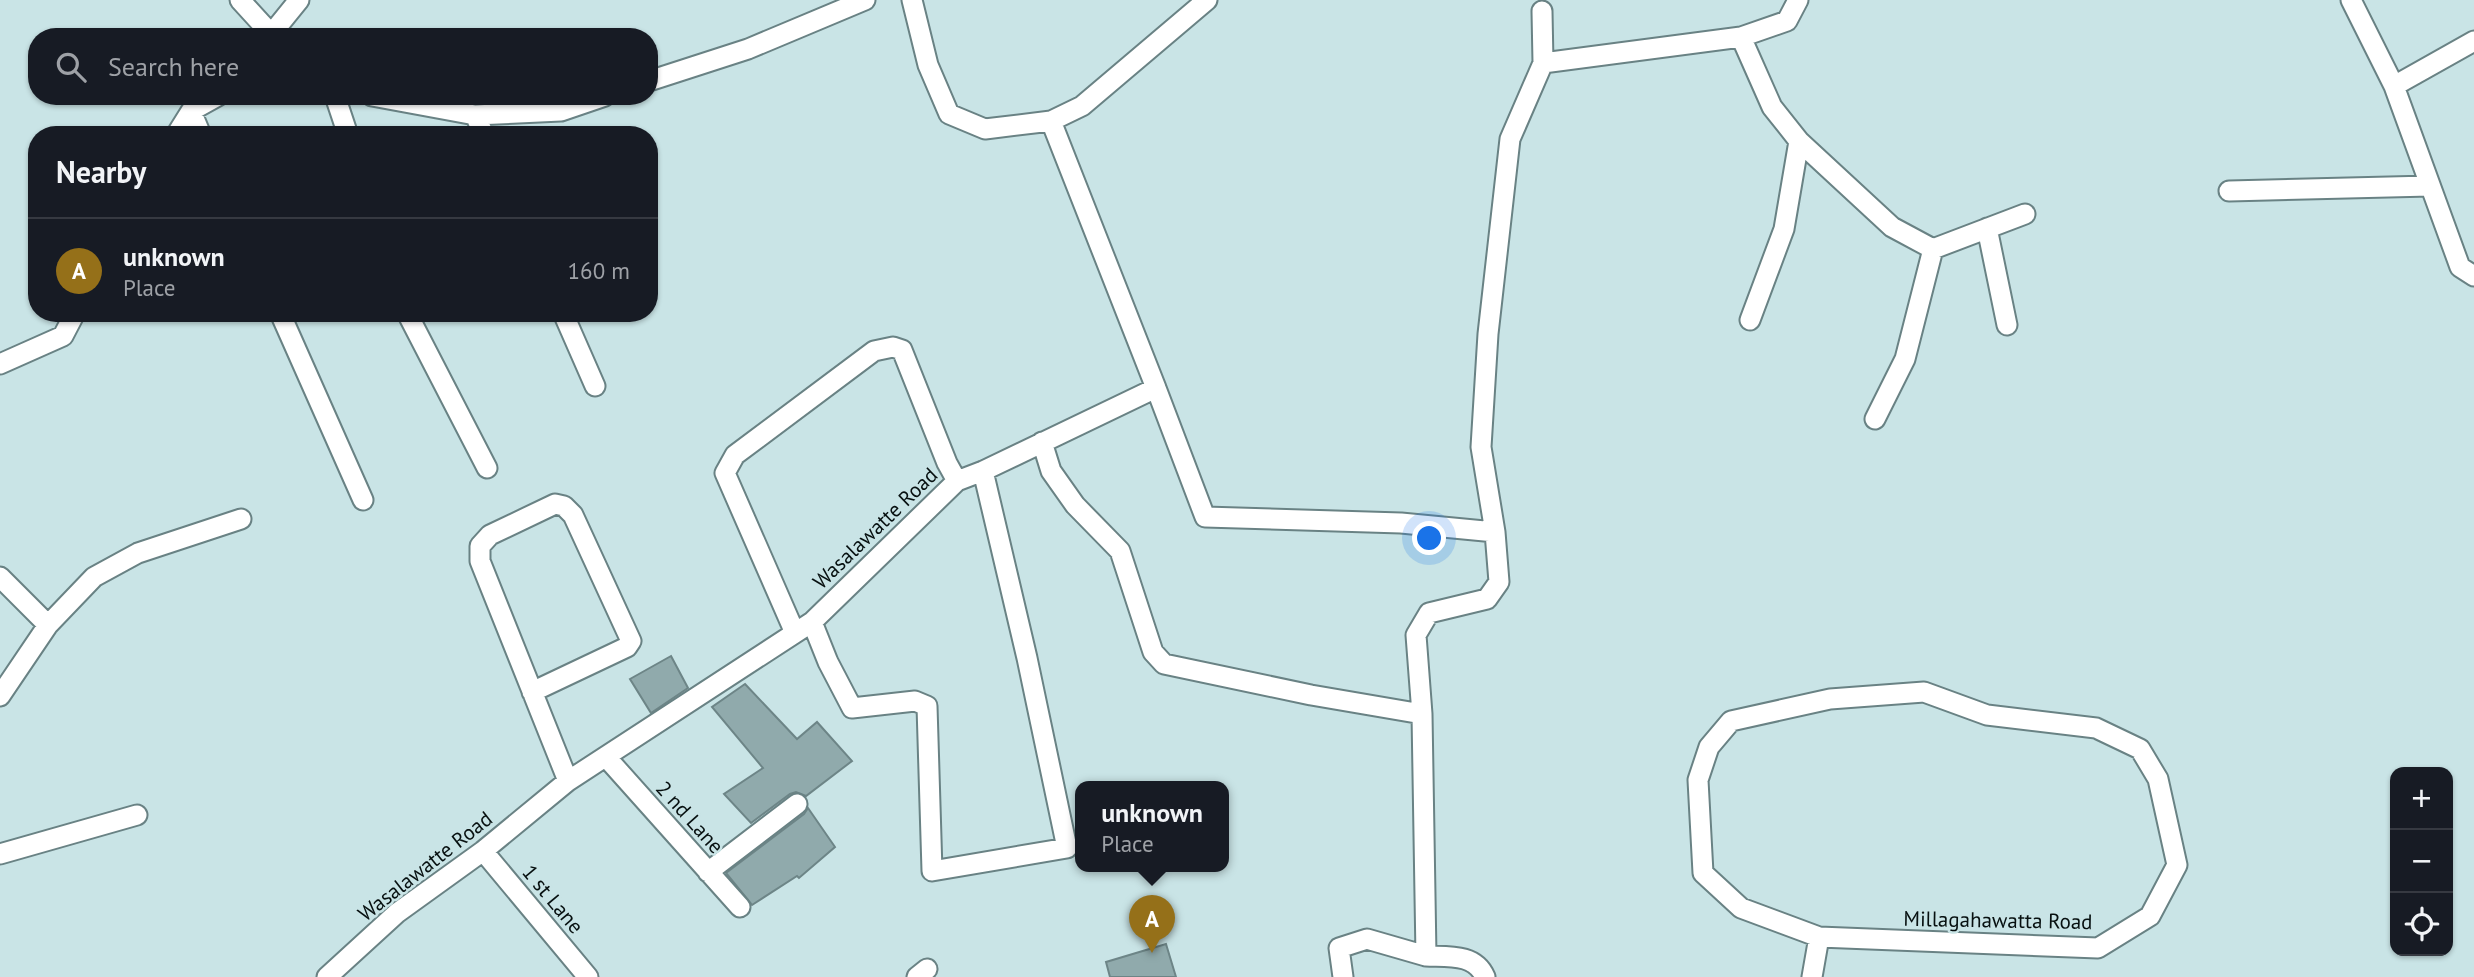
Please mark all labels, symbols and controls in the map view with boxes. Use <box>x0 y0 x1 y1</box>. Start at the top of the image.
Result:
search box <box>28 28 658 105</box>
icon: search <box>52 48 90 86</box>
text: Search here <box>108 50 239 83</box>
text: Nearby <box>56 152 146 191</box>
text: unknown <box>123 240 225 273</box>
text: A <box>72 256 86 285</box>
text: 160 m <box>568 256 630 285</box>
text: Place <box>123 273 176 302</box>
street label: Wasalawatte Road <box>807 462 943 594</box>
your location <box>1412 521 1446 555</box>
map controls <box>2390 767 2453 956</box>
button: + <box>2390 767 2453 830</box>
street label: 2 nd Lane <box>650 775 730 859</box>
popup <box>1075 781 1229 872</box>
text: unknown <box>1101 796 1203 829</box>
street label: Wasalawatte Road <box>352 805 498 927</box>
text: Place <box>1101 829 1154 858</box>
button: − <box>2390 830 2453 893</box>
street label: 1 st Lane <box>516 859 590 939</box>
button: locate <box>2390 893 2453 956</box>
pin: A <box>1129 895 1175 953</box>
street label: Millagahawatta Road <box>1903 905 2093 935</box>

